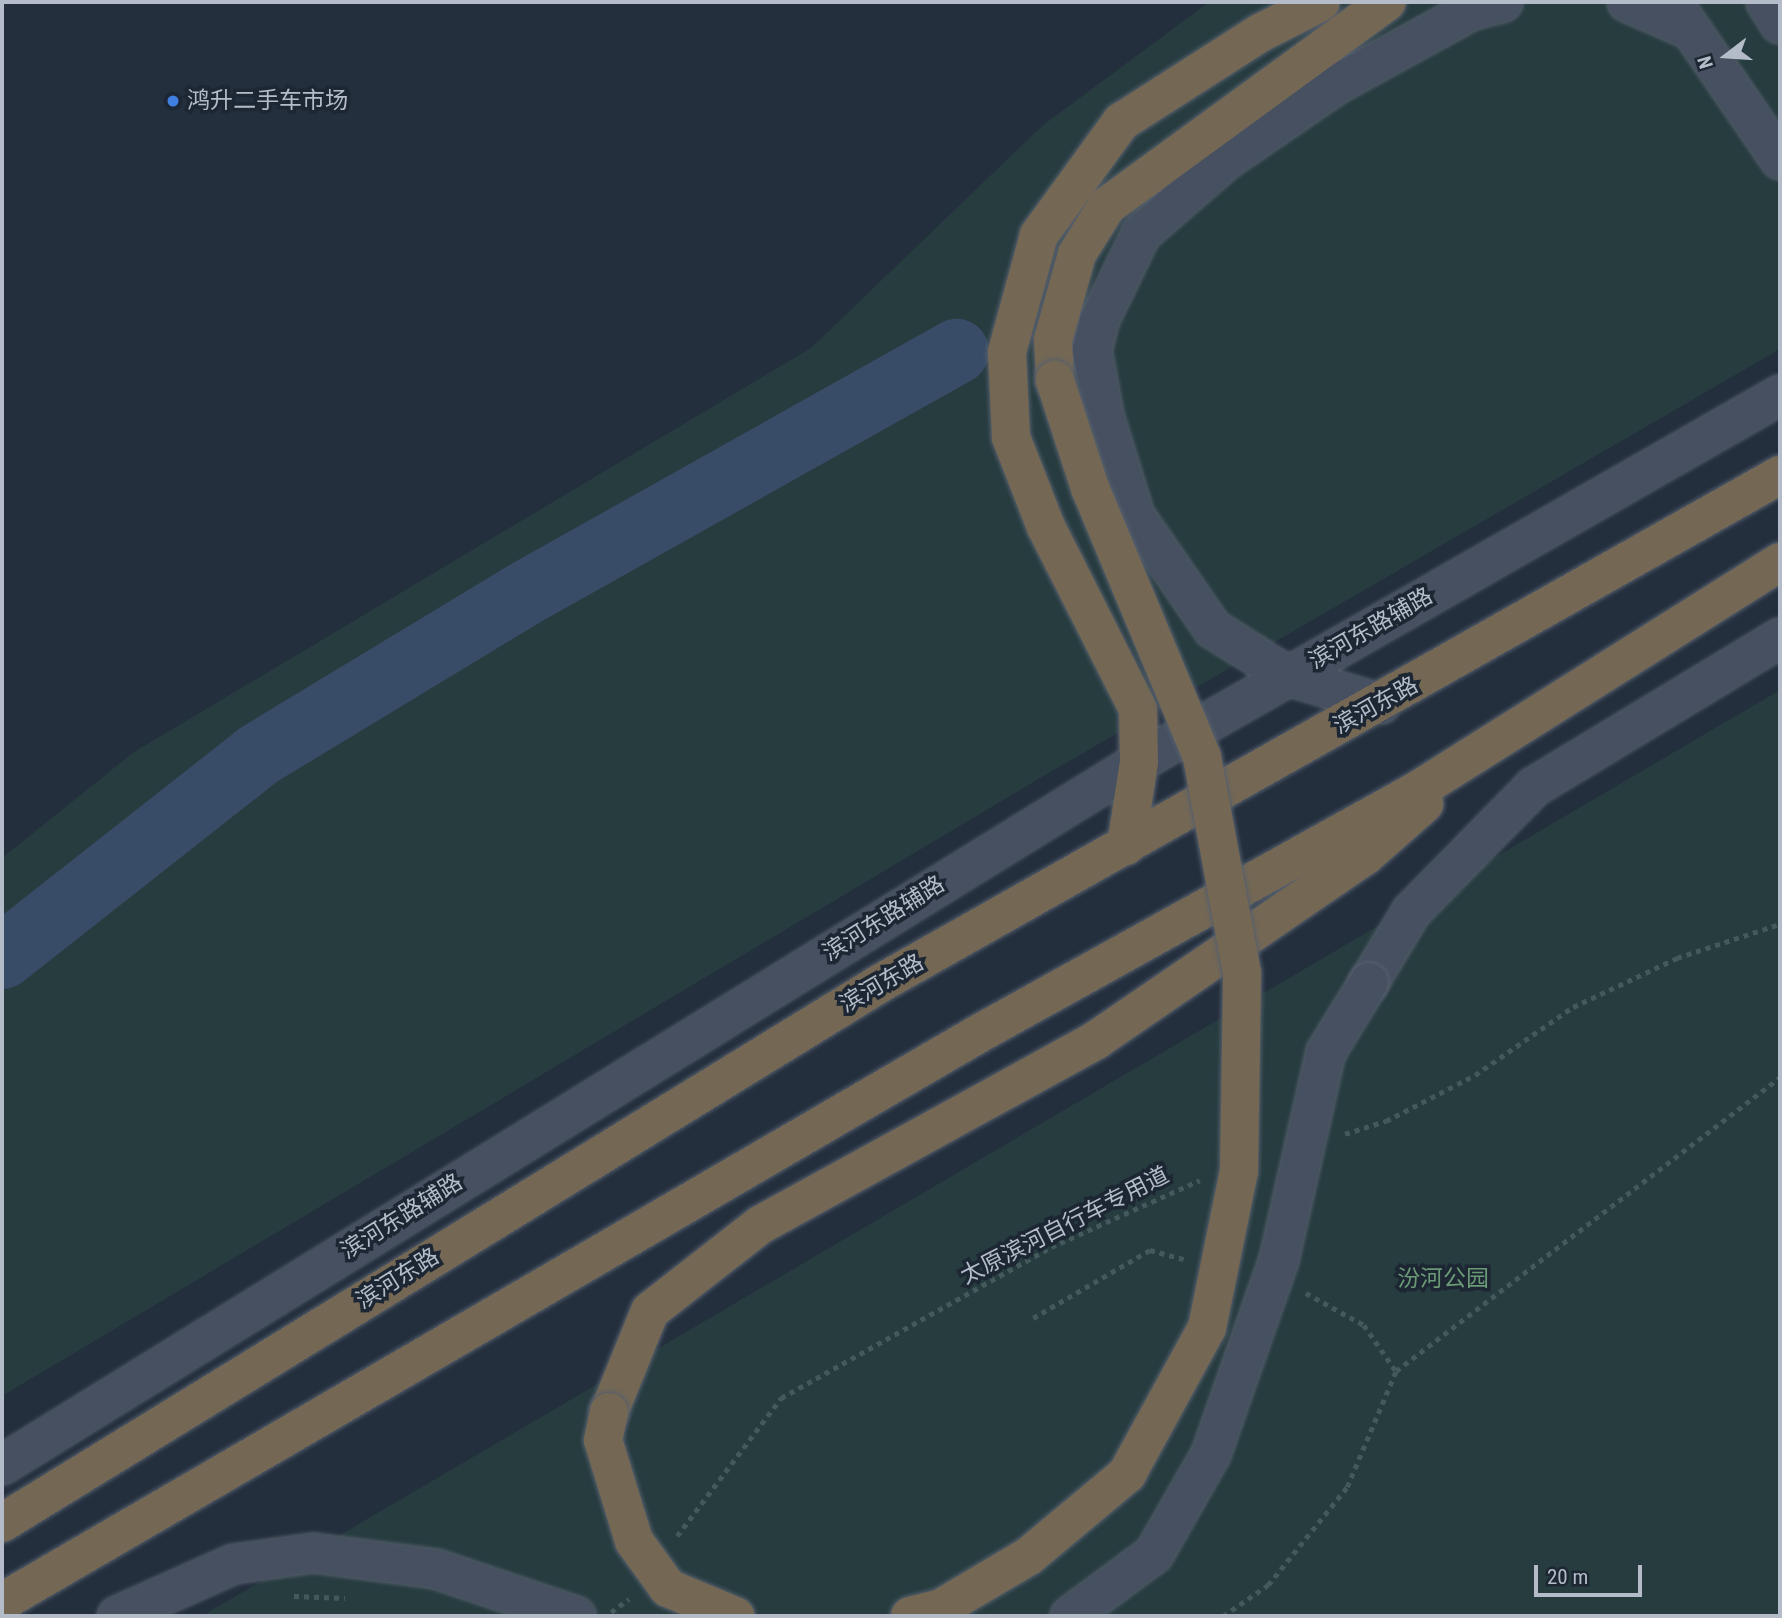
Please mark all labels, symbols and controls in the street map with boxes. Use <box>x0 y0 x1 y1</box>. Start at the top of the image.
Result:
north arrow <box>1691 21 1761 91</box>
text: N <box>1693 53 1718 71</box>
place label: 鸿升二手车市场 <box>187 87 348 115</box>
marker: 鸿升二手车市场 <box>165 93 181 109</box>
street label: 滨河东路辅路 <box>1304 583 1438 675</box>
street label: 滨河东路 <box>1329 672 1423 740</box>
street label: 滨河东路辅路 <box>818 871 950 967</box>
street label: 滨河东路 <box>835 949 929 1019</box>
street label: 太原滨河自行车专用道 <box>956 1161 1174 1291</box>
street label: 滨河东路辅路 <box>336 1169 468 1265</box>
street label: 滨河东路 <box>352 1243 444 1315</box>
park label: 汾河公园 <box>1397 1265 1489 1293</box>
scale bar <box>1537 1552 1646 1596</box>
text: 20 m <box>1547 1565 1588 1589</box>

